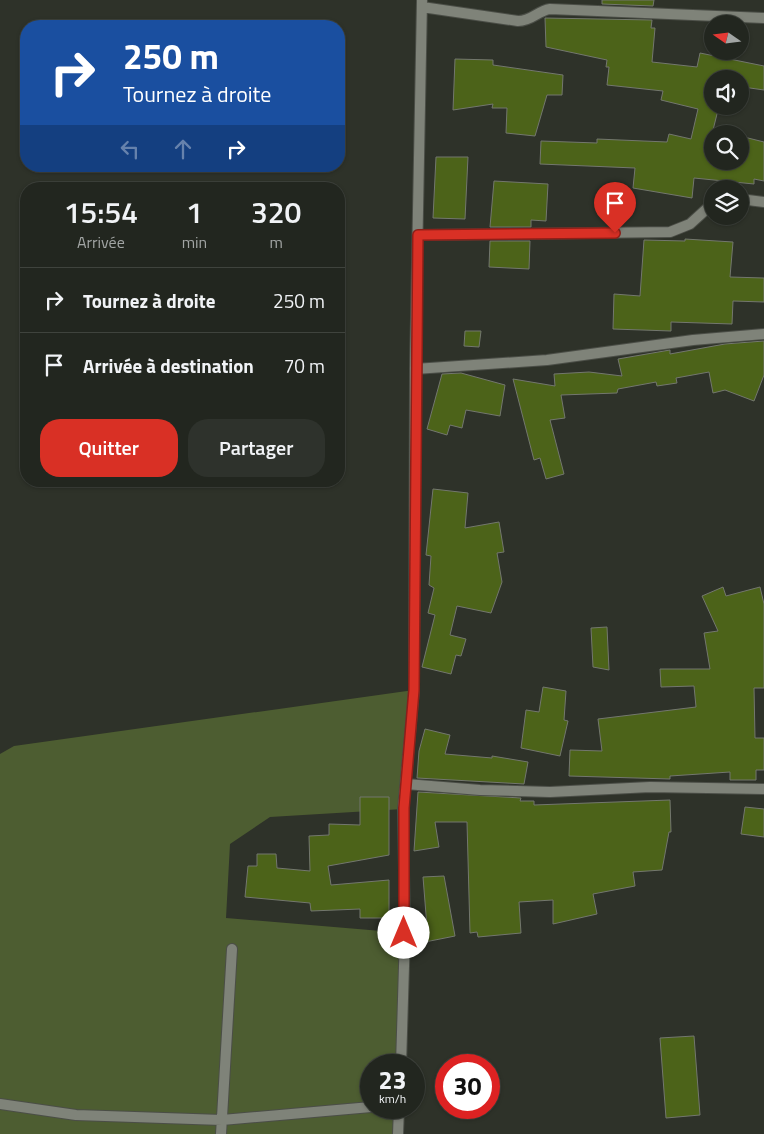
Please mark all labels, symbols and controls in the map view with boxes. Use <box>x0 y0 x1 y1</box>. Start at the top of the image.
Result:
north arrow <box>704 15 749 60</box>
map controls <box>704 15 749 225</box>
text: 250 m <box>123 29 219 83</box>
icon: right <box>40 40 105 105</box>
button: sound <box>704 70 749 115</box>
text: Tournez à droite <box>123 77 271 111</box>
button: search <box>704 125 749 170</box>
icon: left <box>116 135 144 163</box>
icon: ahead <box>169 135 197 163</box>
icon: right <box>222 135 250 163</box>
button: layers <box>704 180 749 225</box>
pin <box>594 182 636 233</box>
text: 15:54 <box>64 189 138 235</box>
text: 1 <box>186 189 203 235</box>
text: 320 <box>251 189 301 235</box>
icon: arrive <box>601 189 629 217</box>
text: Arrivée <box>77 230 125 254</box>
text: min <box>182 230 207 254</box>
text: m <box>269 230 283 254</box>
icon: right <box>40 286 68 314</box>
text: Tournez à droite <box>83 286 215 315</box>
text: 250 m <box>273 286 325 315</box>
icon: arrive <box>40 351 68 379</box>
text: Arrivée à destination <box>83 351 254 380</box>
text: 70 m <box>284 351 325 380</box>
button: Quitter <box>40 419 178 477</box>
button: Partager <box>188 419 325 477</box>
position arrow <box>377 906 429 958</box>
speed limit sign: 30 <box>435 1054 500 1119</box>
text: 23 <box>378 1061 407 1099</box>
text: km/h <box>379 1089 406 1108</box>

